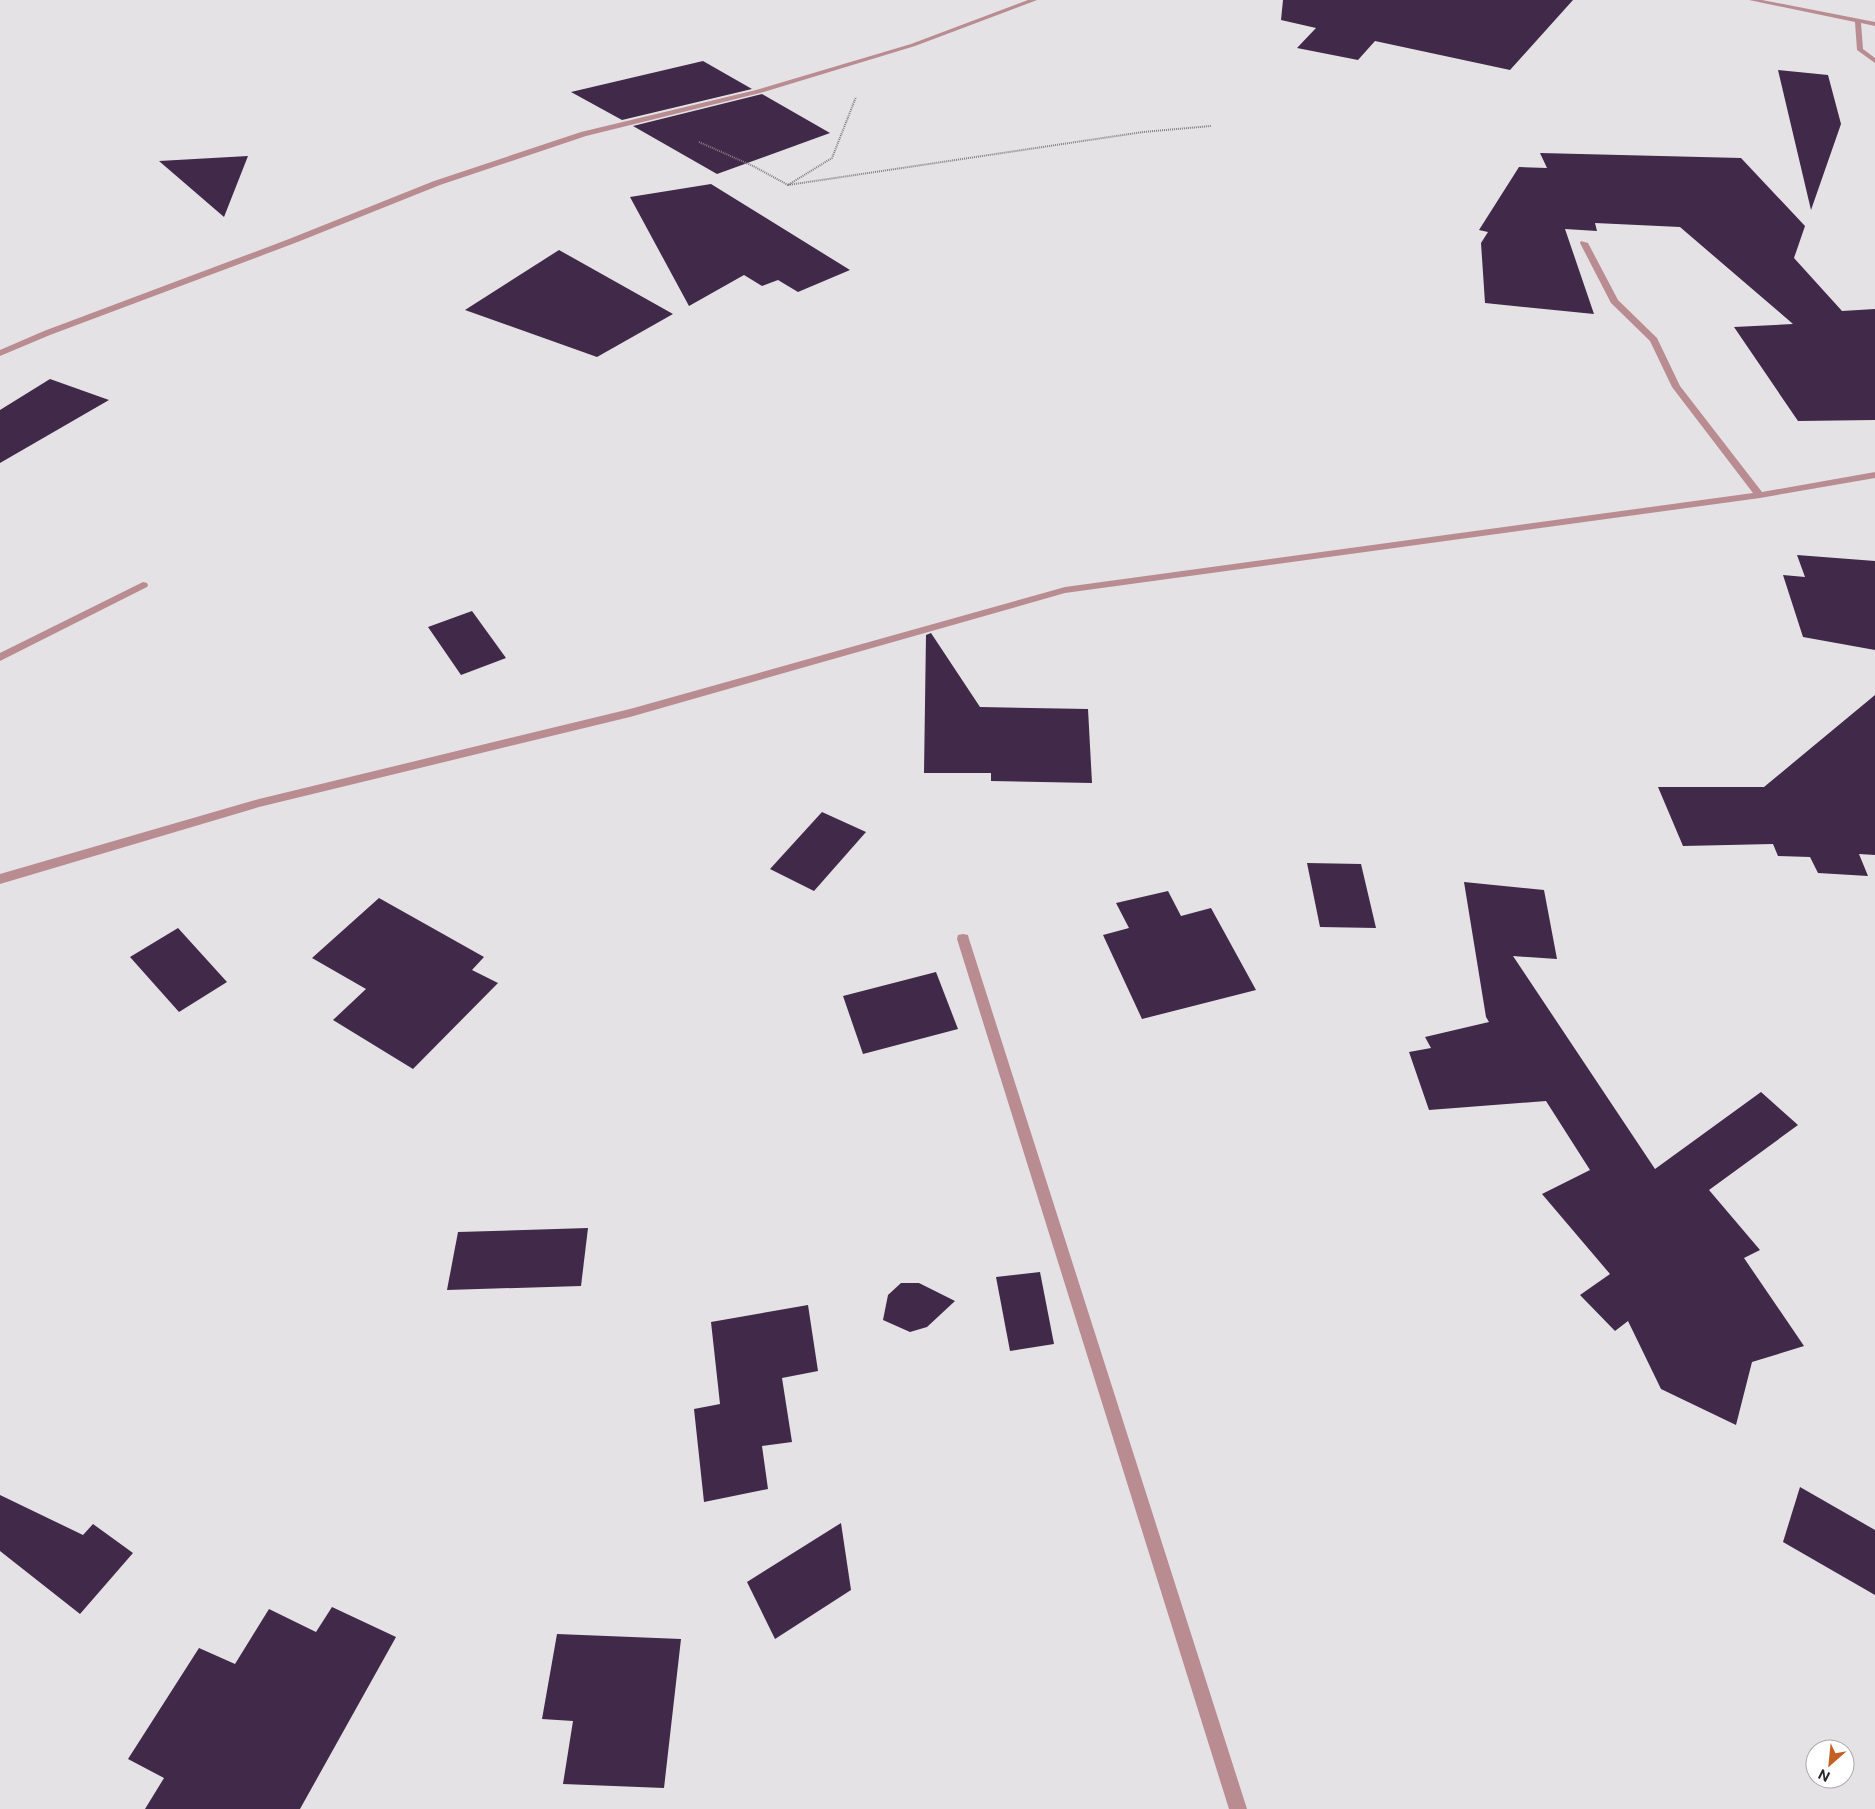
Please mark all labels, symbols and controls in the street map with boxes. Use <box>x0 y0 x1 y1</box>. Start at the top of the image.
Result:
north arrow <box>1805 1739 1855 1789</box>
text: N <box>1816 1766 1833 1785</box>

